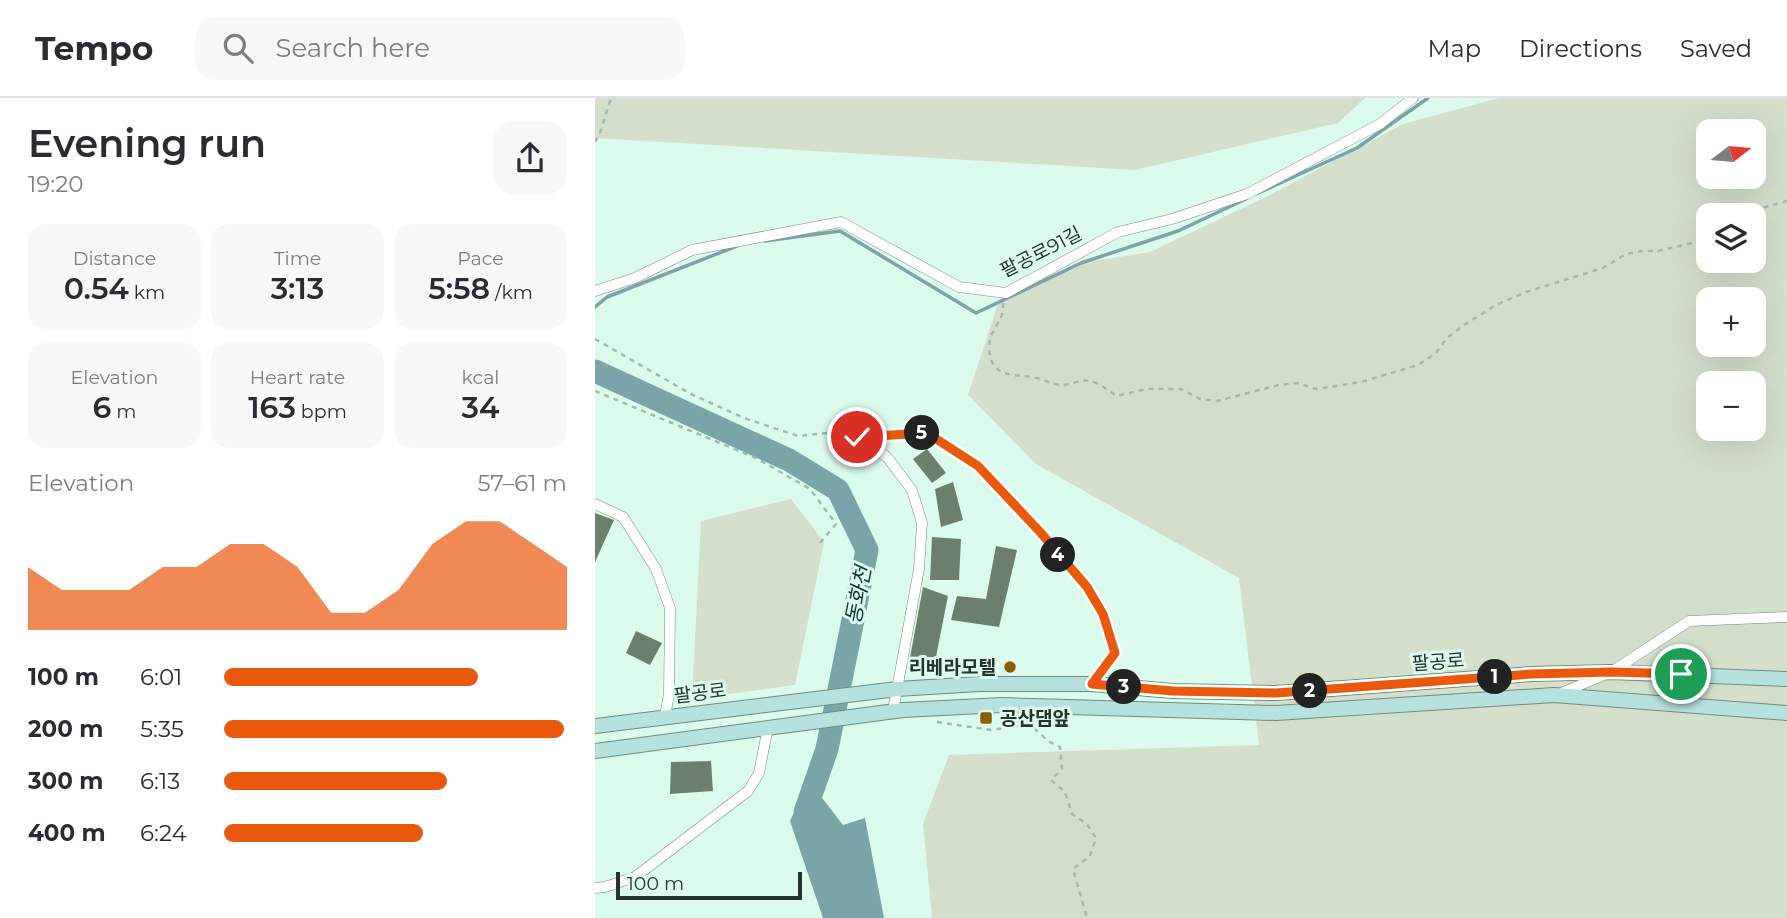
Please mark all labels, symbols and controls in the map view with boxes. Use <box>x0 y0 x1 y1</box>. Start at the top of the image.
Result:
search box <box>195 17 685 80</box>
text: Tempo <box>35 28 153 68</box>
icon: search <box>219 29 257 67</box>
text: Search here <box>275 32 430 64</box>
text: Map <box>1428 34 1481 63</box>
text: Directions <box>1519 34 1642 63</box>
text: Saved <box>1680 34 1752 63</box>
north arrow <box>1696 119 1766 189</box>
map controls <box>1696 119 1766 441</box>
text: Evening run <box>28 120 266 167</box>
button: share <box>493 121 567 195</box>
text: 19:20 <box>28 170 83 198</box>
button: layers <box>1696 203 1766 273</box>
street label: 팔공로91길 <box>996 222 1086 282</box>
text: Distance <box>73 247 156 270</box>
text: Time <box>274 247 321 270</box>
text: Pace <box>457 247 504 270</box>
text: 0.54 <box>64 270 129 307</box>
text: 3:13 <box>271 270 324 307</box>
text: 5:58 <box>428 270 490 307</box>
text: km <box>129 281 165 304</box>
text: /km <box>490 281 533 304</box>
button: + <box>1696 287 1766 357</box>
text: Elevation <box>71 366 158 389</box>
text: Heart rate <box>250 366 345 389</box>
text: kcal <box>462 366 499 389</box>
button: − <box>1696 371 1766 441</box>
text: 6 <box>93 389 111 426</box>
text: 163 <box>248 389 296 426</box>
text: 34 <box>462 389 499 426</box>
text: m <box>111 400 136 423</box>
text: bpm <box>296 400 347 423</box>
pin <box>827 407 887 467</box>
pin: 5 <box>905 416 939 450</box>
icon: check <box>838 418 876 456</box>
text: 5 <box>916 421 927 444</box>
text: Elevation <box>28 469 134 497</box>
text: 57–61 m <box>477 469 567 497</box>
pin: 4 <box>1041 538 1075 573</box>
text: 4 <box>1051 543 1064 566</box>
water label: 동화천 <box>840 562 876 626</box>
pin <box>1651 644 1711 704</box>
street label: 팔공로 <box>1411 649 1465 675</box>
icon: arrive <box>1662 655 1700 693</box>
place label: 리베라모텔 <box>909 656 996 679</box>
marker: 리베라모텔 <box>1002 659 1018 675</box>
pin: 1 <box>1478 660 1513 694</box>
text: 100 m <box>28 663 99 691</box>
text: 6:01 <box>140 663 182 691</box>
text: 1 <box>1491 665 1498 688</box>
pin: 3 <box>1107 670 1141 704</box>
pin: 2 <box>1293 674 1327 708</box>
text: 3 <box>1118 675 1129 698</box>
street label: 팔공로 <box>673 678 727 708</box>
text: 2 <box>1304 679 1315 702</box>
place label: 공산댐앞 <box>1000 707 1070 730</box>
marker: 공산댐앞 <box>978 710 994 726</box>
text: 200 m <box>28 715 103 743</box>
text: 5:35 <box>140 715 184 743</box>
text: 300 m <box>28 767 104 795</box>
text: 6:13 <box>140 767 180 795</box>
text: 400 m <box>28 819 106 847</box>
text: 6:24 <box>140 819 187 847</box>
scale bar <box>616 869 801 901</box>
text: 100 m <box>627 872 684 895</box>

